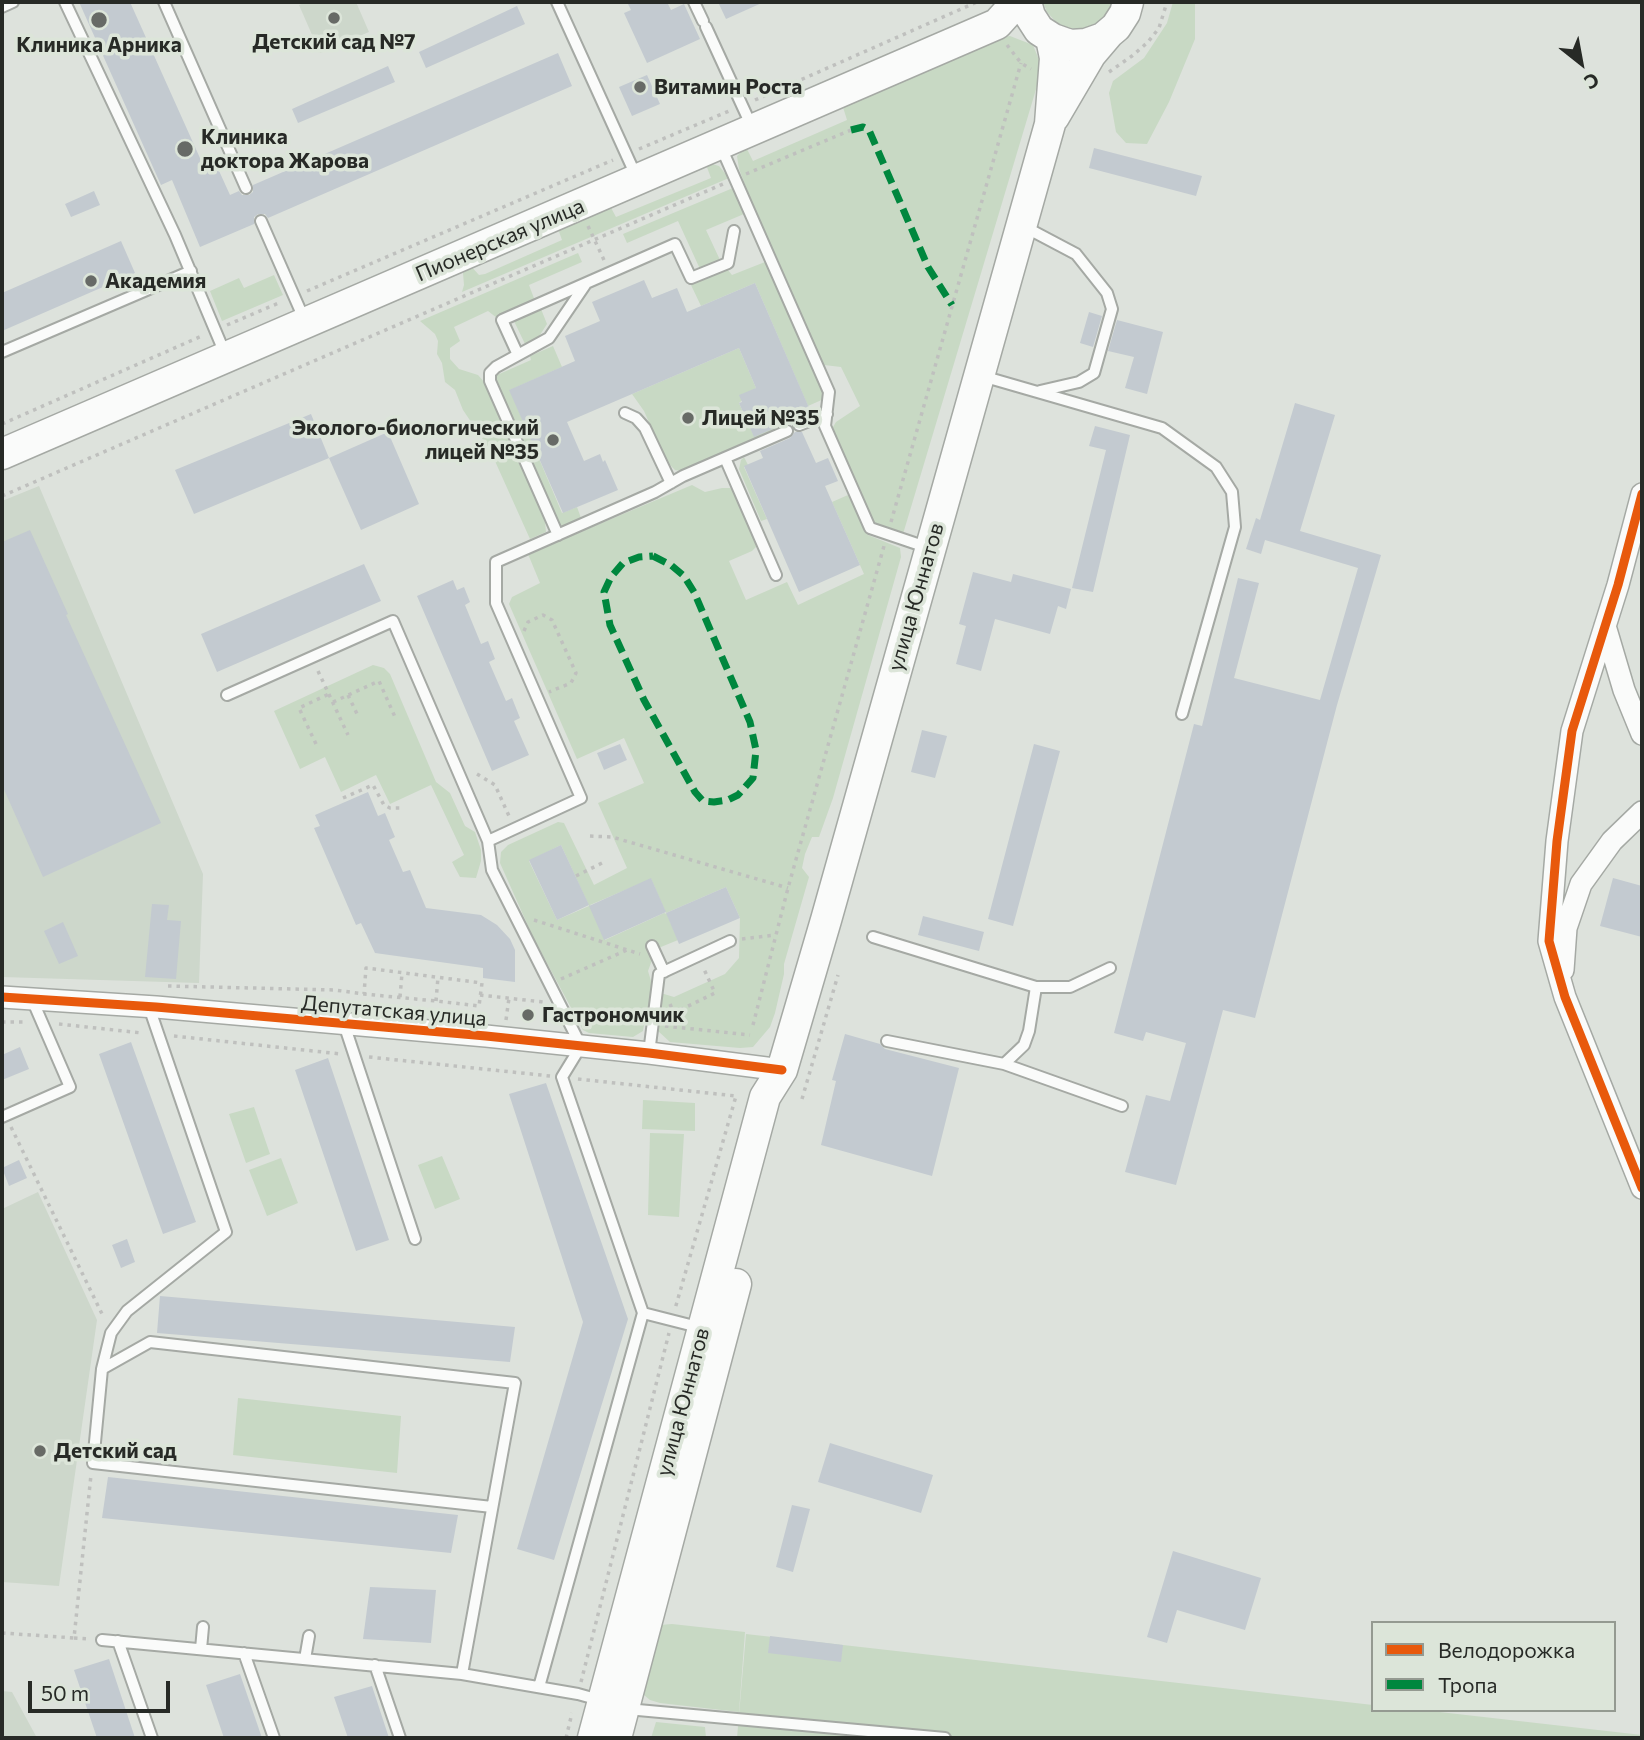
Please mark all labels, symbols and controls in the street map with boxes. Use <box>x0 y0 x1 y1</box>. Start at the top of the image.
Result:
marker: Клиника Арника <box>89 10 109 30</box>
marker: Детский сад №7 <box>326 10 342 26</box>
north arrow <box>1546 28 1616 98</box>
place label: Детский сад №7 <box>252 29 416 55</box>
place label: Клиника Арника <box>16 32 182 58</box>
text: С <box>1581 68 1604 95</box>
place label: Витамин Роста <box>654 74 802 100</box>
marker: Витамин Роста <box>632 79 648 95</box>
place label: Клиника доктора Жарова <box>201 124 369 174</box>
marker: Клиника доктора Жарова <box>175 139 195 159</box>
street label: Пионерская улица <box>412 193 588 287</box>
place label: Академия <box>105 268 206 294</box>
marker: Академия <box>83 273 99 289</box>
place label: Лицей №35 <box>702 405 820 431</box>
marker: Лицей №35 <box>680 410 696 426</box>
place label: Эколого-биологический лицей №35 <box>292 415 539 465</box>
marker: Эколого-биологический лицей №35 <box>545 432 561 448</box>
street label: улица Юннатов <box>883 520 949 674</box>
street label: Депутатская улица <box>300 990 488 1032</box>
place label: Гастрономчик <box>542 1002 685 1028</box>
marker: Гастрономчик <box>520 1007 536 1023</box>
street label: улица Юннатов <box>651 1325 715 1479</box>
place label: Детский сад <box>54 1438 177 1464</box>
marker: Детский сад <box>32 1443 48 1459</box>
legend <box>1371 1621 1616 1712</box>
text: Велодорожка <box>1438 1637 1575 1662</box>
scale bar <box>32 1666 173 1710</box>
text: Тропа <box>1438 1672 1497 1697</box>
text: 50 m <box>41 1680 89 1705</box>

